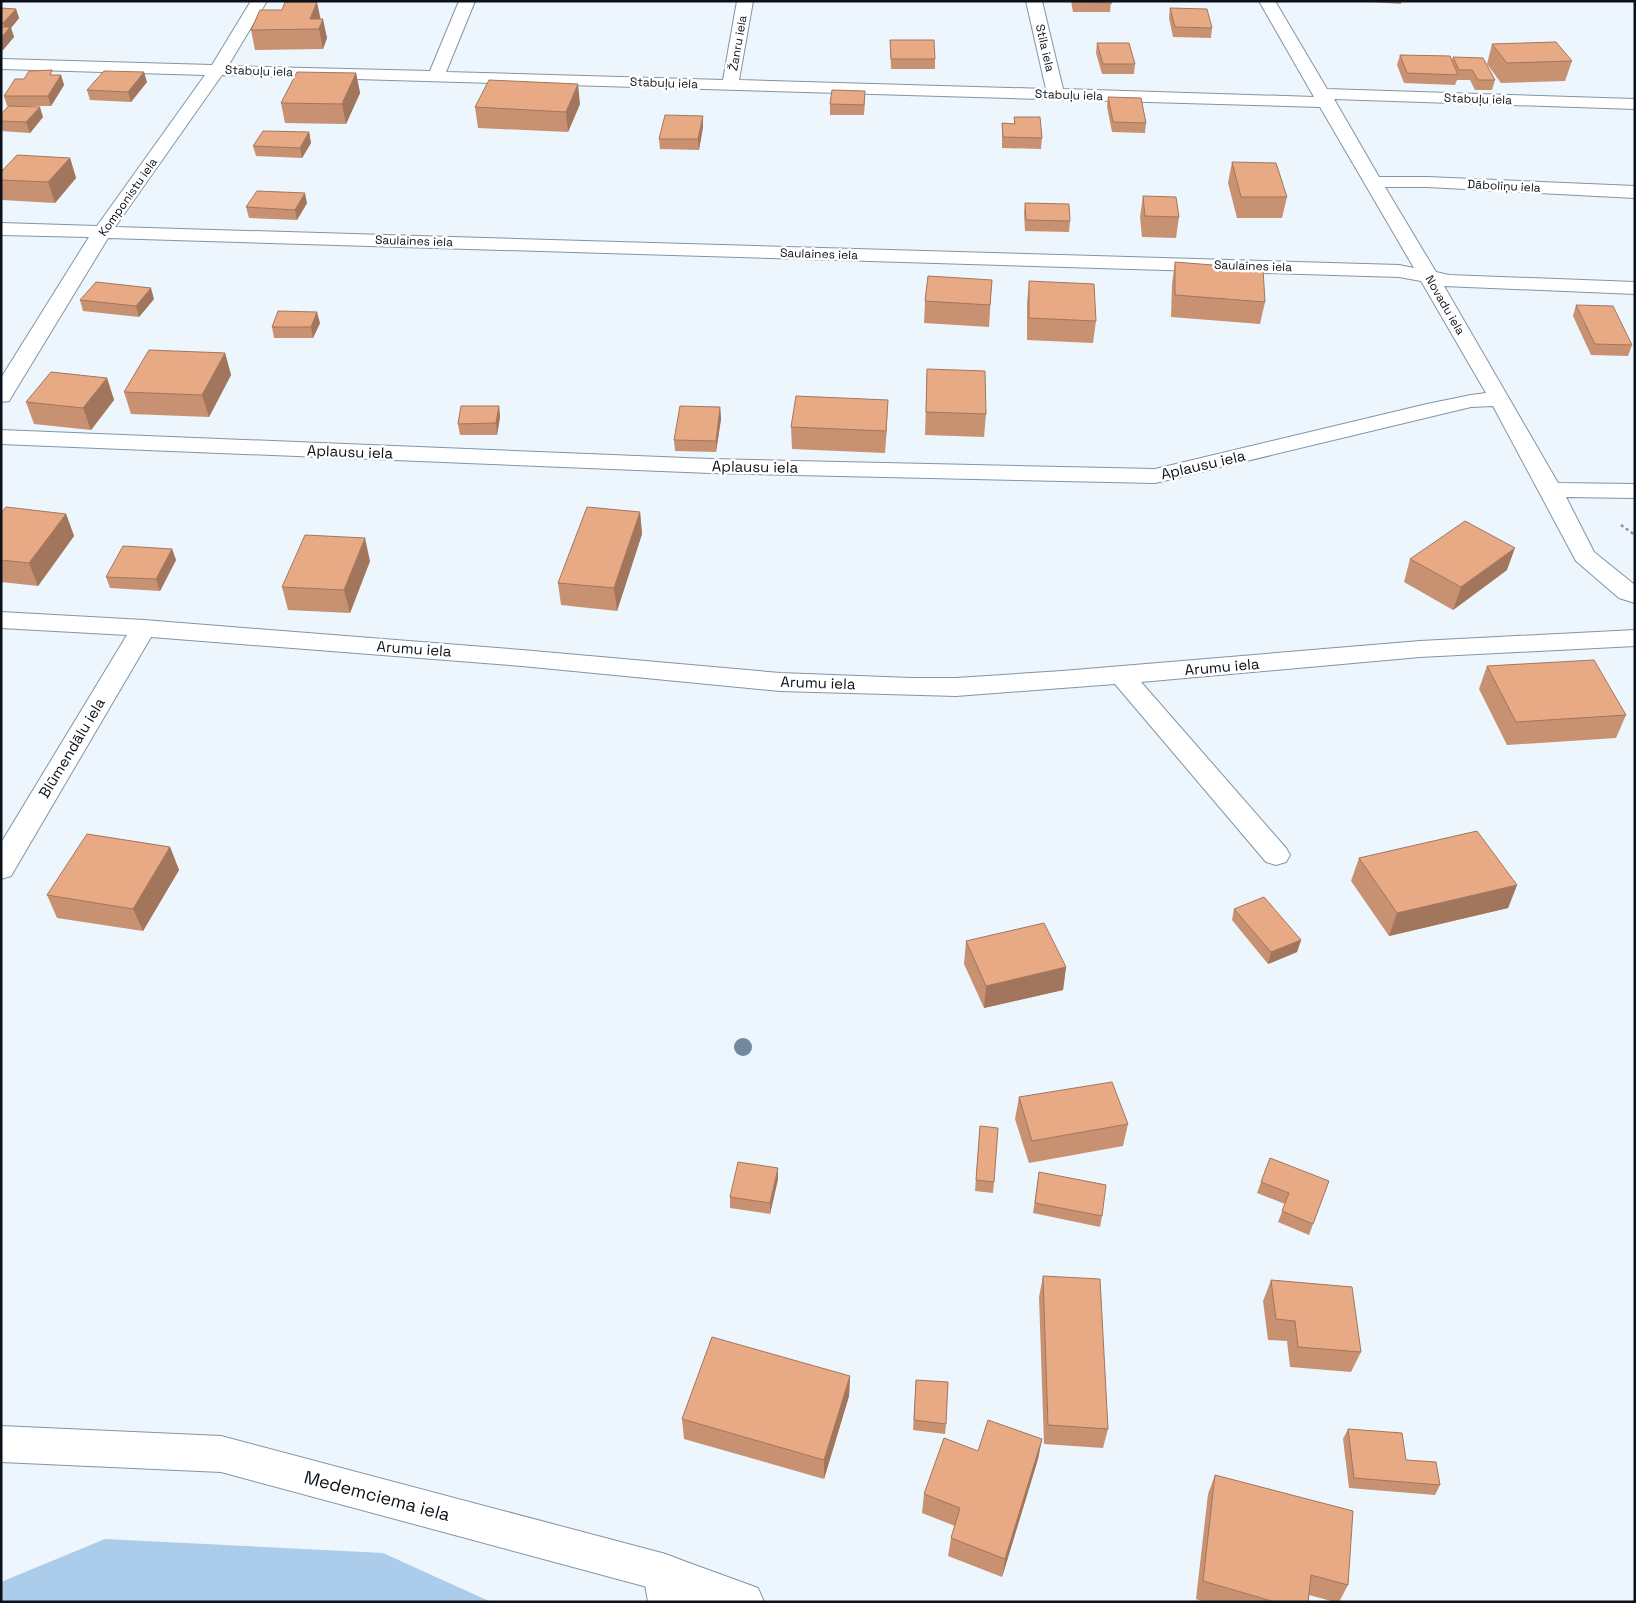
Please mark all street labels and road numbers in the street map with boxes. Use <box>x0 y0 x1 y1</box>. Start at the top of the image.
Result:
street label: Žanru iela <box>725 14 751 72</box>
street label: Stila iela <box>1032 23 1058 74</box>
street label: Stabuļu iela <box>225 62 293 80</box>
street label: Stabuļu iela <box>630 74 698 92</box>
street label: Stabuļu iela <box>1035 86 1103 104</box>
street label: Stabuļu iela <box>1444 90 1512 108</box>
street label: Komponistu iela <box>95 155 161 239</box>
street label: Dāboliņu iela <box>1467 176 1541 196</box>
street label: Saulaines iela <box>375 232 453 250</box>
street label: Saulaines iela <box>780 245 858 263</box>
street label: Saulaines iela <box>1214 257 1292 275</box>
street label: Novadu iela <box>1422 272 1469 338</box>
street label: Aplausu iela <box>307 441 394 463</box>
street label: Aplausu iela <box>1159 445 1247 483</box>
street label: Aplausu iela <box>712 456 799 477</box>
street label: Arumu iela <box>376 636 452 661</box>
street label: Arumu iela <box>1184 654 1260 679</box>
street label: Arumu iela <box>780 672 856 693</box>
street label: Blūmendālu iela <box>34 694 109 801</box>
street label: Medemciema iela <box>302 1465 453 1526</box>

